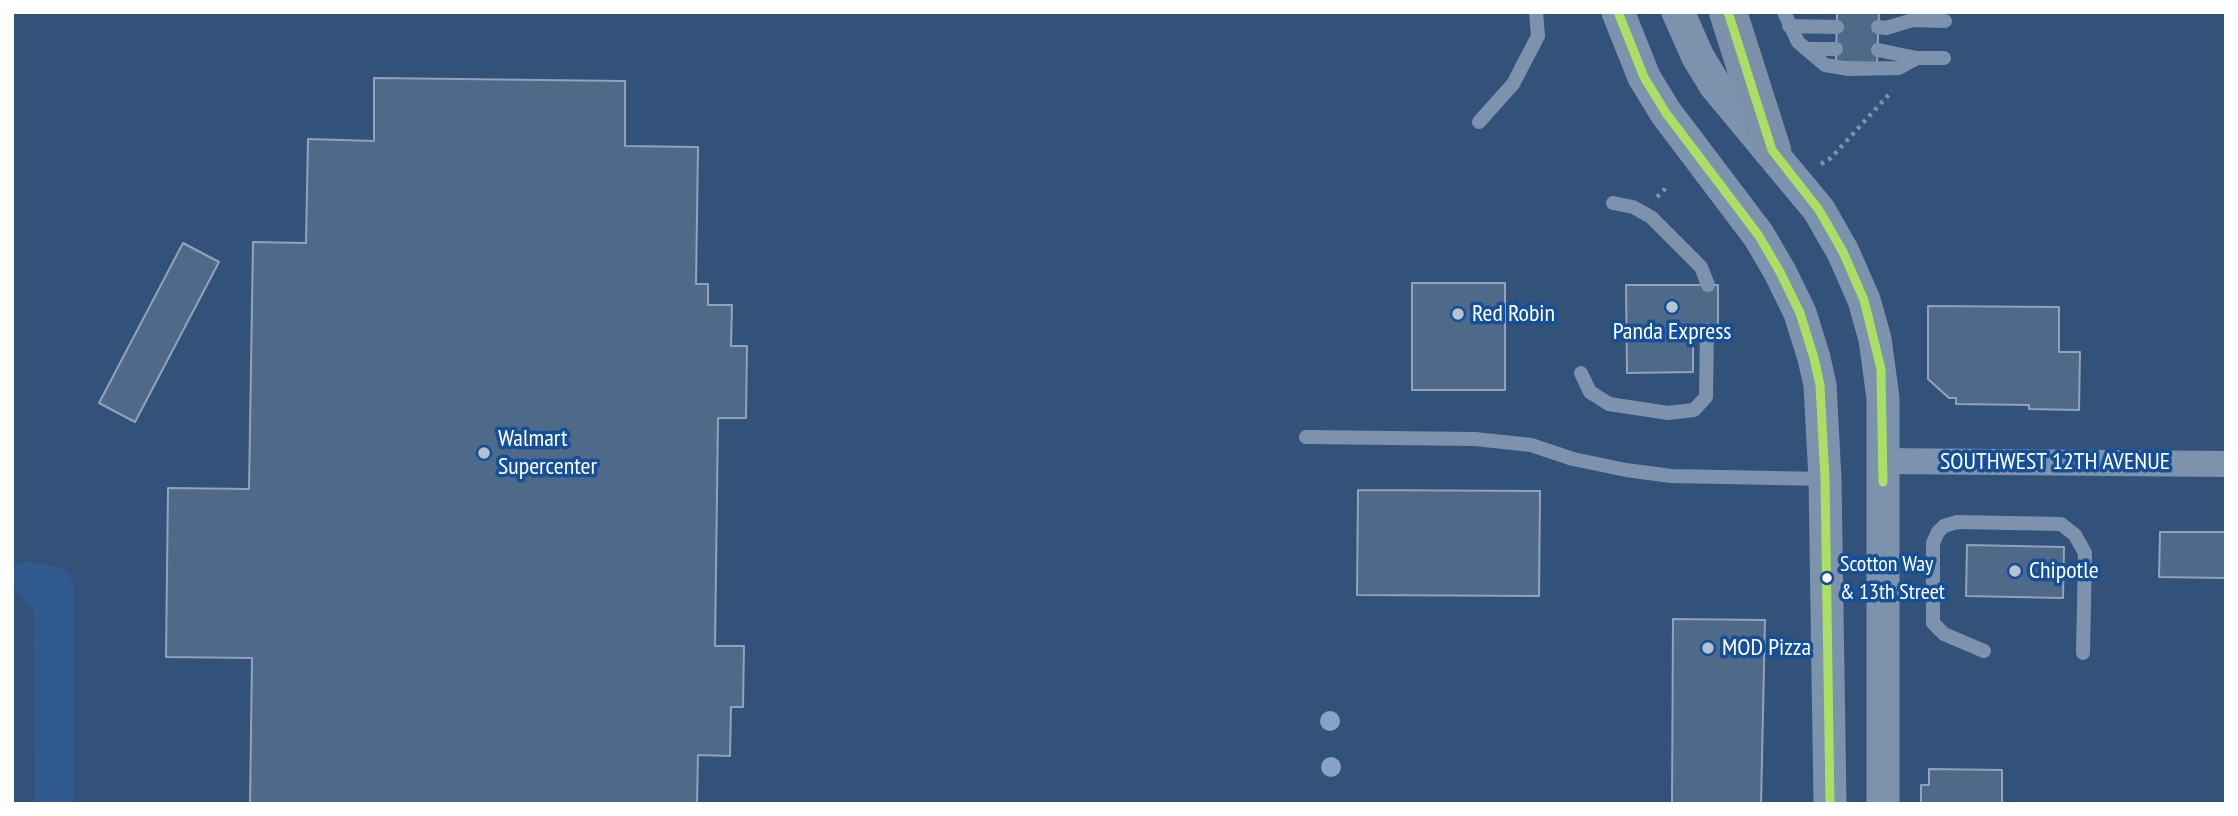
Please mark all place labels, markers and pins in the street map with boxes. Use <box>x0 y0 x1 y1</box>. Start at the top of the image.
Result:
marker: Panda Express <box>1664 299 1680 315</box>
place label: Red Robin <box>1472 300 1555 328</box>
marker: Red Robin <box>1450 306 1466 322</box>
place label: Panda Express <box>1613 318 1731 346</box>
place label: Walmart Supercenter <box>498 425 597 481</box>
marker: Walmart Supercenter <box>476 445 492 461</box>
place label: Scotton Way & 13th Street <box>1840 552 1945 604</box>
place label: Chipotle <box>2029 557 2099 585</box>
marker: Chipotle <box>2007 563 2023 579</box>
marker: Scotton Way & 13th Street <box>1820 571 1834 585</box>
place label: MOD Pizza <box>1722 634 1811 662</box>
marker: MOD Pizza <box>1700 640 1716 656</box>

